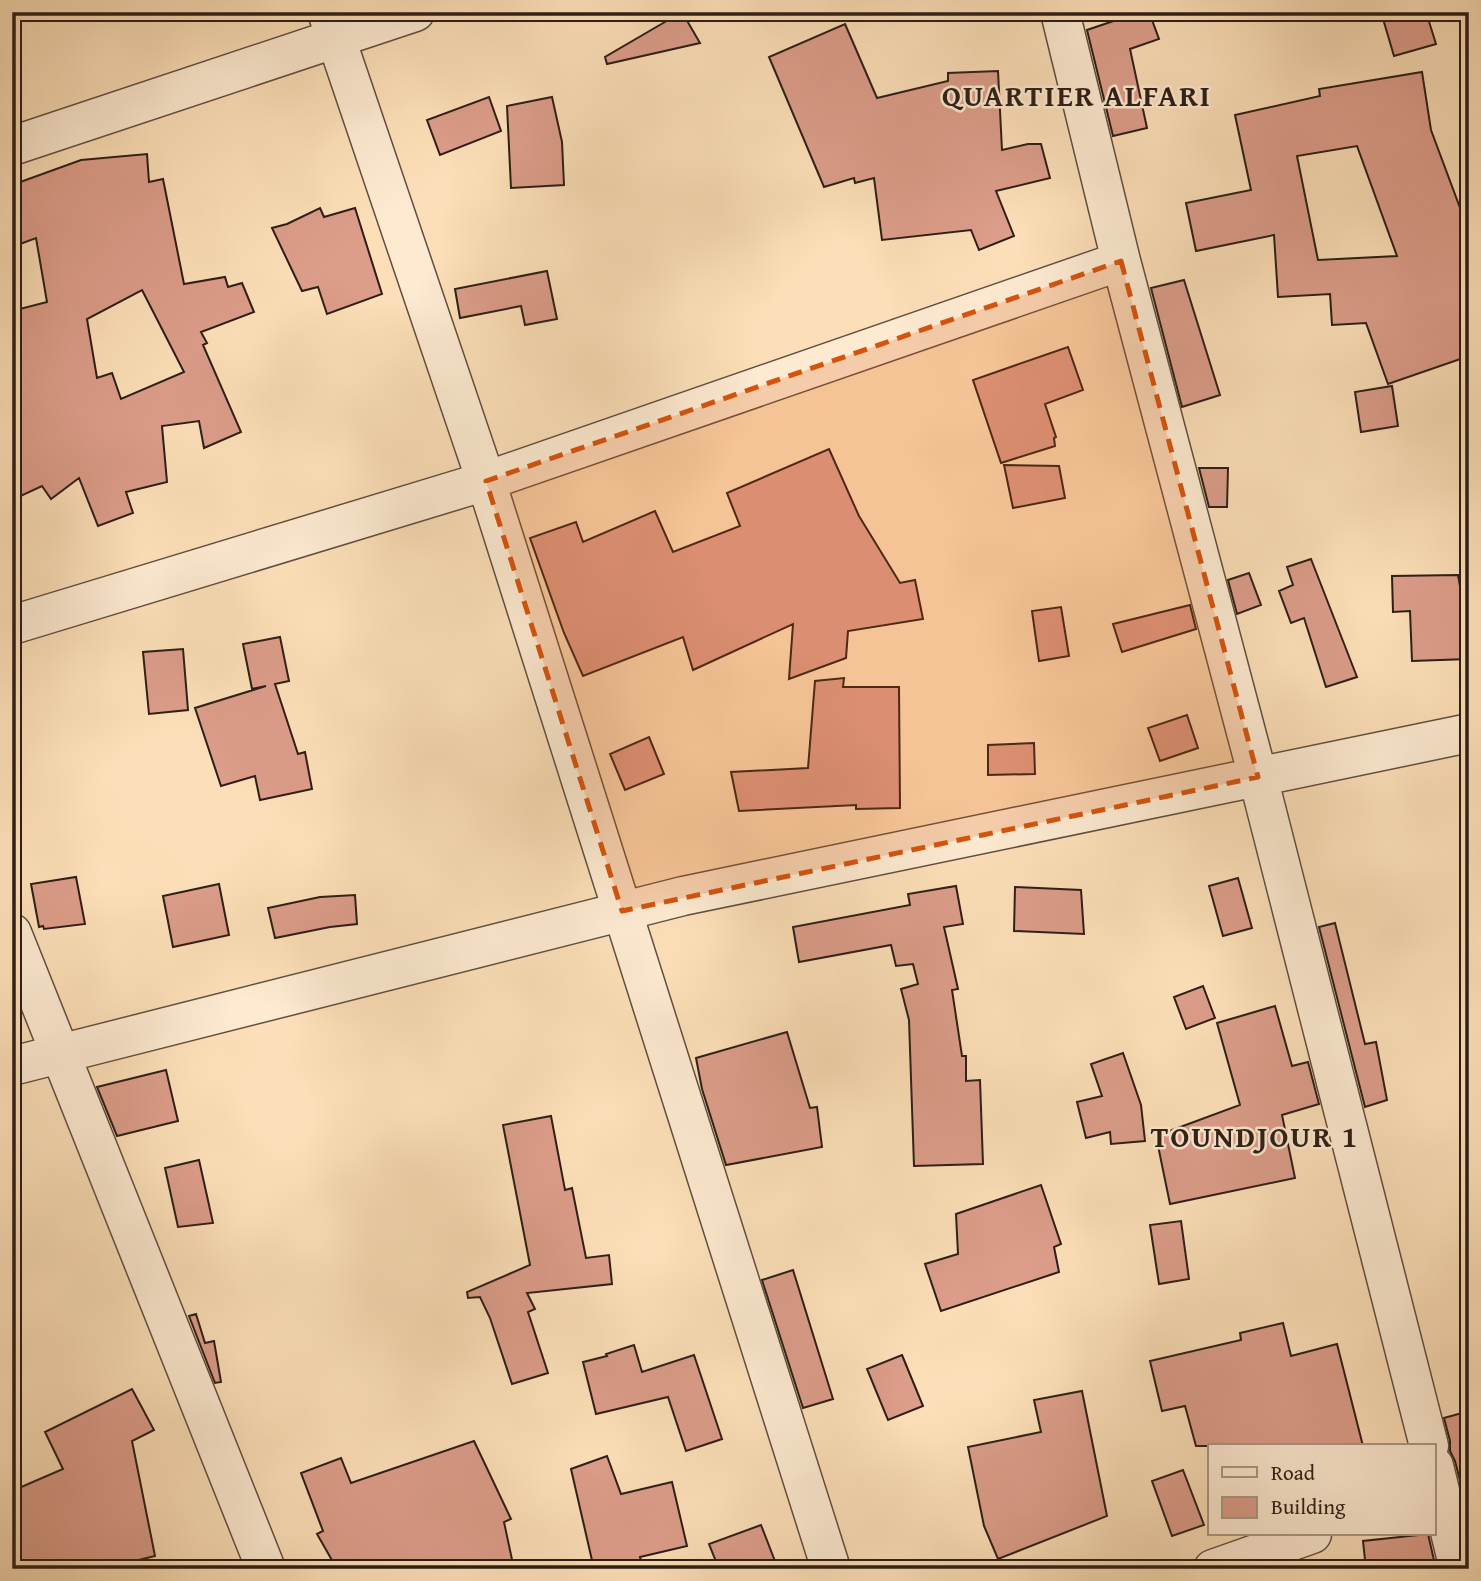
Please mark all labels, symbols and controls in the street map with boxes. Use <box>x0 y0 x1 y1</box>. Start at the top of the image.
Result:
district label: QUARTIER ALFARI <box>942 73 1212 117</box>
district label: TOUNDJOUR 1 <box>1151 1114 1359 1158</box>
legend <box>1208 1444 1436 1536</box>
text: Road <box>1271 1457 1316 1488</box>
text: Building <box>1271 1491 1346 1522</box>

